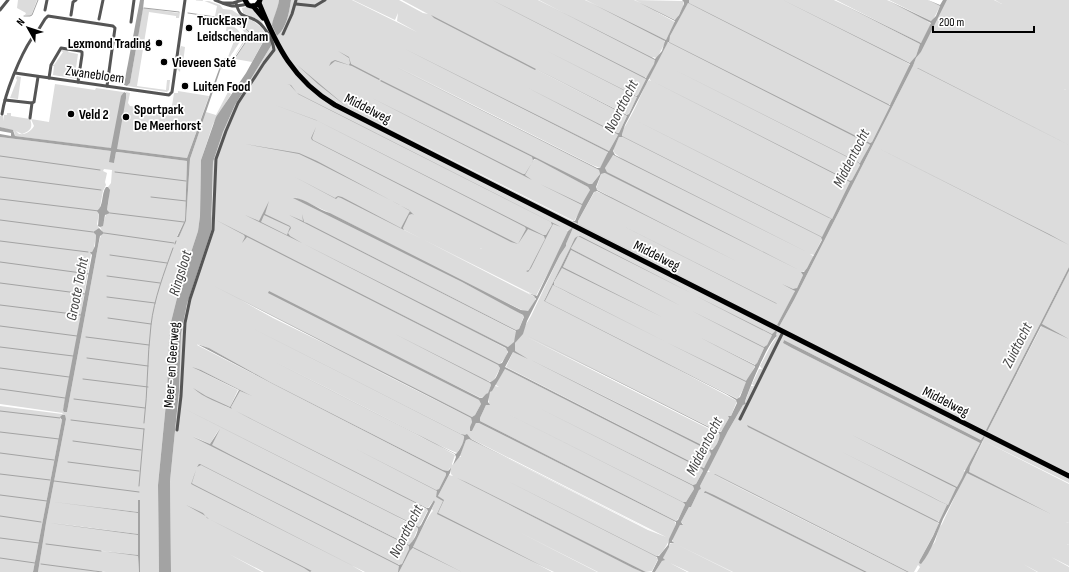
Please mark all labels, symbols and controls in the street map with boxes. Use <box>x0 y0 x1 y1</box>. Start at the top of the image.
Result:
north arrow <box>8 8 48 48</box>
scale bar <box>933 8 1034 34</box>
place label: TruckEasy Leidschendam <box>197 12 268 45</box>
text: 200 m <box>939 15 965 30</box>
text: N <box>14 16 28 28</box>
marker: TruckEasy Leidschendam <box>184 23 194 33</box>
place label: Lexmond Trading <box>68 35 151 52</box>
marker: Lexmond Trading <box>154 38 164 48</box>
place label: Vieveen Saté <box>172 54 236 71</box>
marker: Vieveen Saté <box>159 57 169 67</box>
street label: Zwanebloem <box>64 62 125 87</box>
water label: Noordtocht <box>600 76 643 136</box>
place label: Luiten Food <box>193 78 250 95</box>
marker: Luiten Food <box>180 81 190 91</box>
street label: Middelweg <box>342 90 394 128</box>
place label: Sportpark De Meerhorst <box>134 101 201 134</box>
place label: Veld 2 <box>79 106 109 123</box>
marker: Veld 2 <box>66 109 76 119</box>
marker: Sportpark De Meerhorst <box>121 112 131 122</box>
water label: Middentocht <box>829 125 874 191</box>
street label: Middelweg <box>631 237 683 275</box>
water label: Ringsloot <box>165 248 197 298</box>
water label: Groote Tocht <box>62 255 93 322</box>
water label: Zuidtocht <box>998 319 1037 372</box>
street label: Meer- en Geerweg <box>160 321 183 409</box>
street label: Middelweg <box>920 383 972 421</box>
water label: Middentocht <box>682 413 727 479</box>
water label: Noordtocht <box>385 501 428 561</box>

